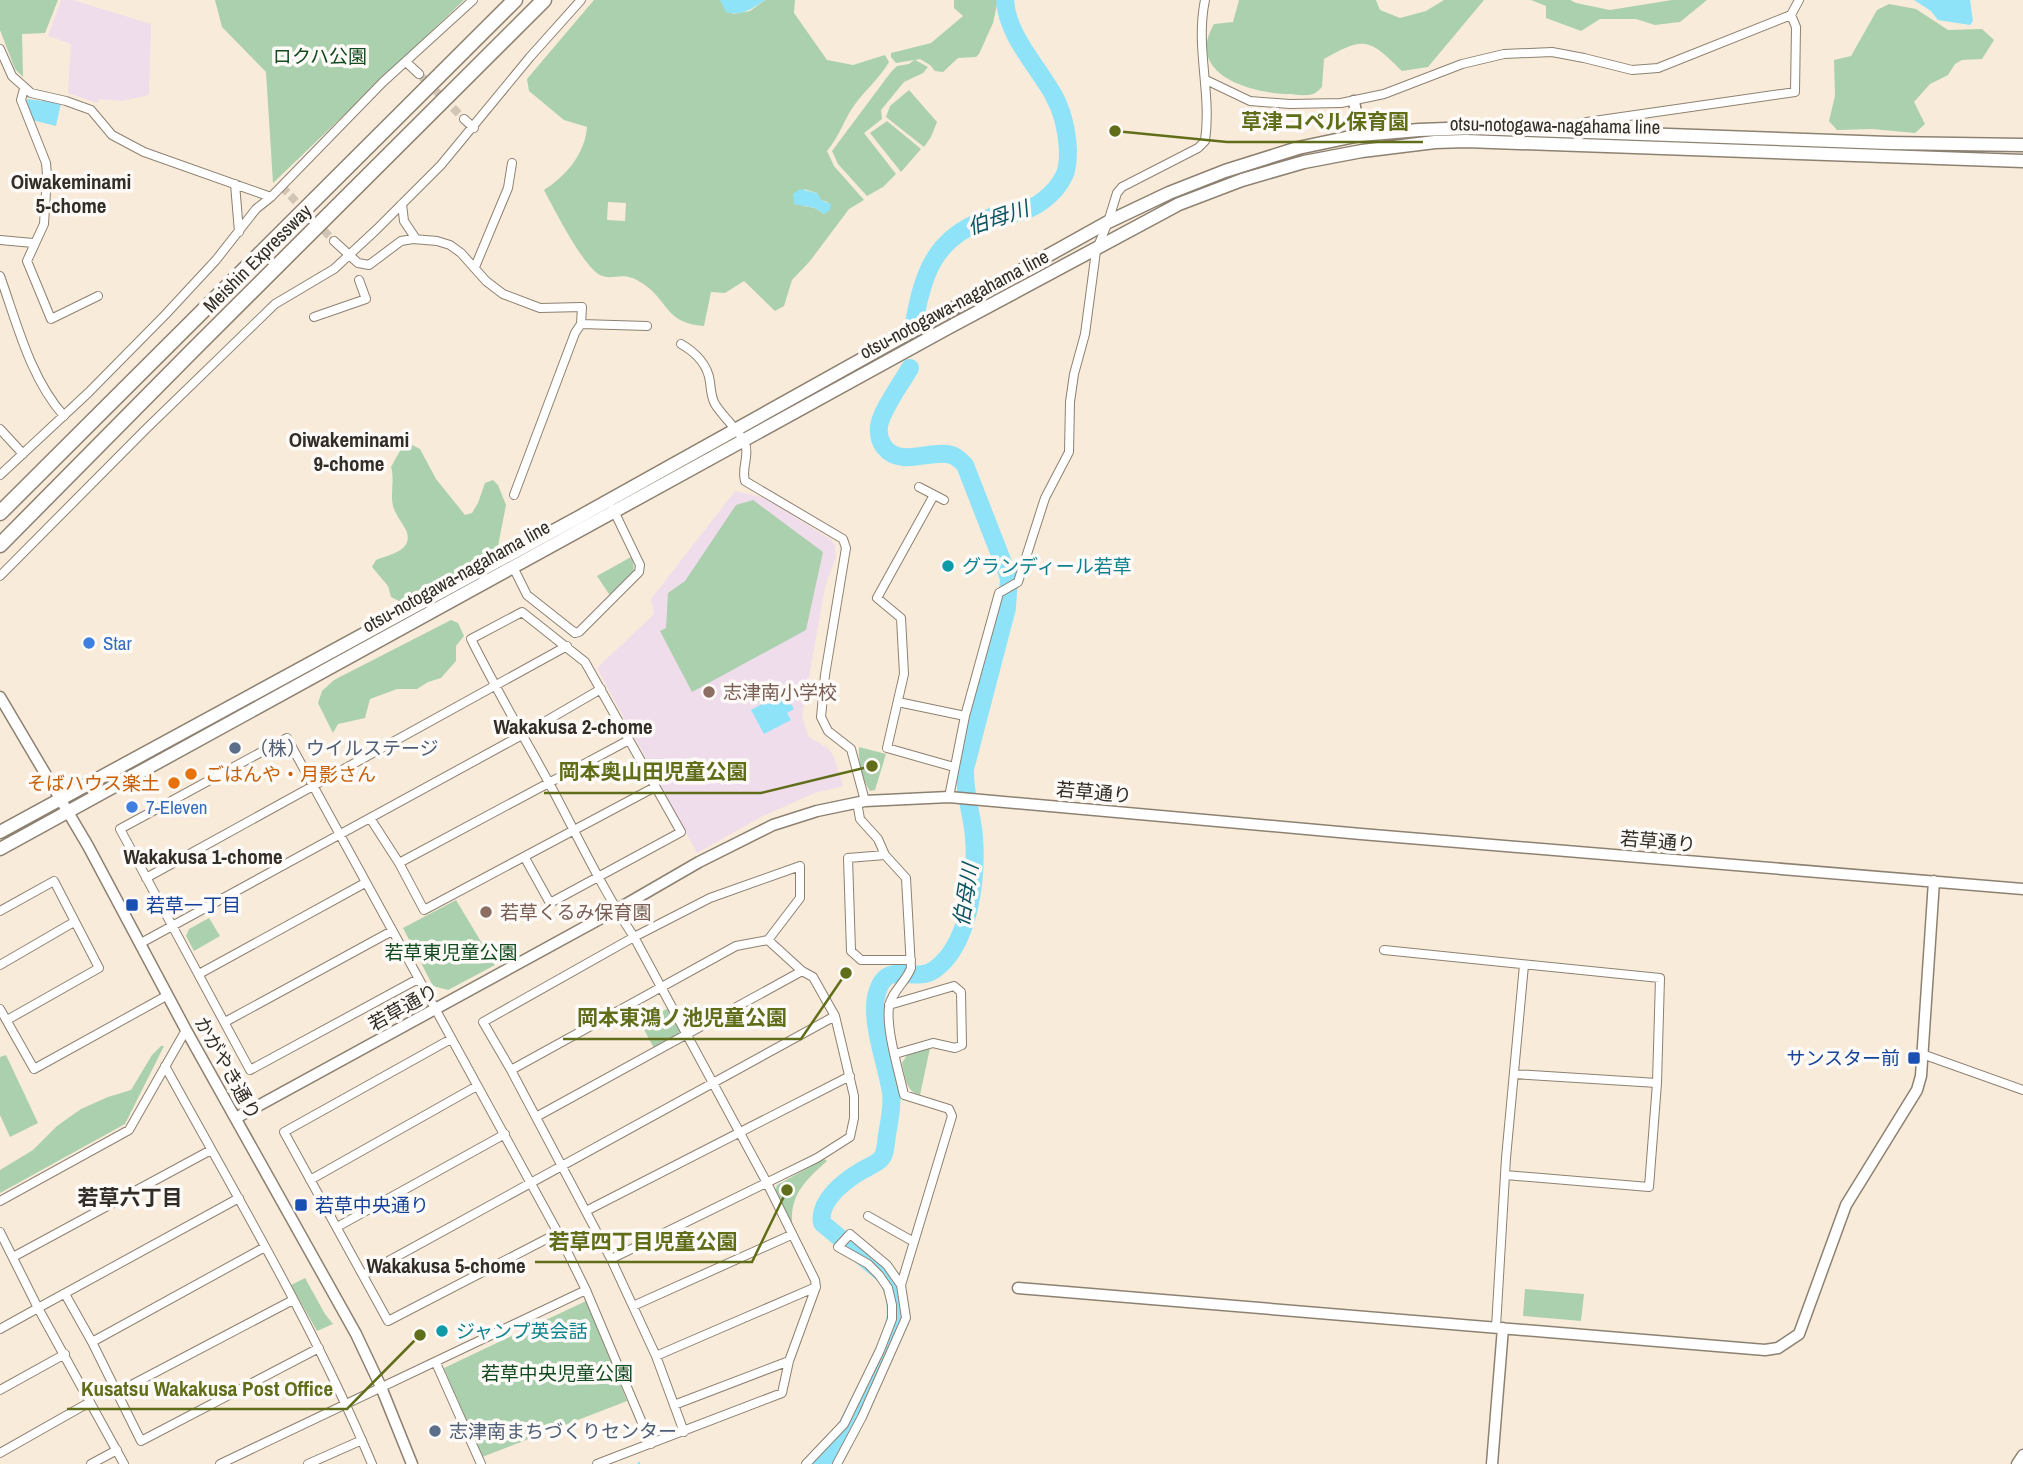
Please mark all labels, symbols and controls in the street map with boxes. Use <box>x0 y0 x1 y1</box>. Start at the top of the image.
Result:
park label: ロクハ公園 <box>273 43 367 69</box>
callout: 草津コペル保育園 <box>1227 100 1423 142</box>
text: 草津コペル保育園 <box>1241 107 1409 136</box>
street label: otsu-notogawa-nagahama line <box>1450 110 1660 140</box>
district label: Oiwakeminami 5-chome <box>11 167 131 220</box>
water label: 伯母川 <box>963 193 1034 241</box>
street label: Meishin Expressway <box>197 198 317 318</box>
street label: otsu-notogawa-nagahama line <box>855 243 1053 365</box>
district label: Oiwakeminami 9-chome <box>289 425 409 478</box>
street label: otsu-notogawa-nagahama line <box>358 514 554 638</box>
place label: グランディール若草 <box>962 553 1132 579</box>
marker: グランディール若草 <box>940 558 956 574</box>
place label: Star <box>103 630 132 656</box>
marker: Star <box>81 635 97 651</box>
place label: 志津南小学校 <box>723 679 837 705</box>
marker: 志津南小学校 <box>701 684 717 700</box>
district label: Wakakusa 2-chome <box>493 712 653 741</box>
place label: （株）ウイルステージ <box>249 735 439 761</box>
marker: （株）ウイルステージ <box>227 740 243 756</box>
callout: 岡本奥山田児童公園 <box>544 751 761 793</box>
text: 岡本奥山田児童公園 <box>559 757 748 786</box>
place label: ごはんや・月影さん <box>205 761 376 787</box>
marker: ごはんや・月影さん <box>183 766 199 782</box>
place label: そばハウス楽土 <box>27 770 160 796</box>
marker: そばハウス楽土 <box>166 775 182 791</box>
street label: 若草通り <box>1055 776 1133 808</box>
place label: 7-Eleven <box>146 794 207 820</box>
marker: 7-Eleven <box>124 799 140 815</box>
street label: 若草通り <box>1619 825 1697 857</box>
district label: Wakakusa 1-chome <box>123 842 283 871</box>
water label: 伯母川 <box>946 860 985 928</box>
place label: 若草一丁目 <box>146 892 241 918</box>
marker: 若草一丁目 <box>124 897 140 913</box>
place label: 若草くるみ保育園 <box>500 899 652 925</box>
marker: 若草くるみ保育園 <box>478 904 494 920</box>
park label: 若草東児童公園 <box>384 939 518 965</box>
street label: 若草通り <box>363 977 443 1037</box>
callout: 岡本東鴻ノ池児童公園 <box>563 997 801 1039</box>
text: 岡本東鴻ノ池児童公園 <box>577 1003 787 1032</box>
street label: かがやき通り <box>189 1012 267 1124</box>
place label: サンスター前 <box>1786 1045 1900 1071</box>
marker: サンスター前 <box>1906 1050 1922 1066</box>
district label: 若草六丁目 <box>78 1183 183 1212</box>
place label: 若草中央通り <box>315 1192 429 1218</box>
marker: 若草中央通り <box>293 1197 309 1213</box>
callout: 若草四丁目児童公園 <box>535 1220 752 1262</box>
text: 若草四丁目児童公園 <box>549 1227 738 1256</box>
district label: Wakakusa 5-chome <box>366 1251 526 1280</box>
place label: ジャンプ英会話 <box>456 1318 587 1344</box>
marker: ジャンプ英会話 <box>434 1323 450 1339</box>
park label: 若草中央児童公園 <box>481 1360 633 1386</box>
callout: Kusatsu Wakakusa Post Office <box>67 1367 347 1409</box>
text: Kusatsu Wakakusa Post Office <box>81 1374 333 1403</box>
place label: 志津南まちづくりセンター <box>449 1418 677 1444</box>
marker: 志津南まちづくりセンター <box>427 1423 443 1439</box>

